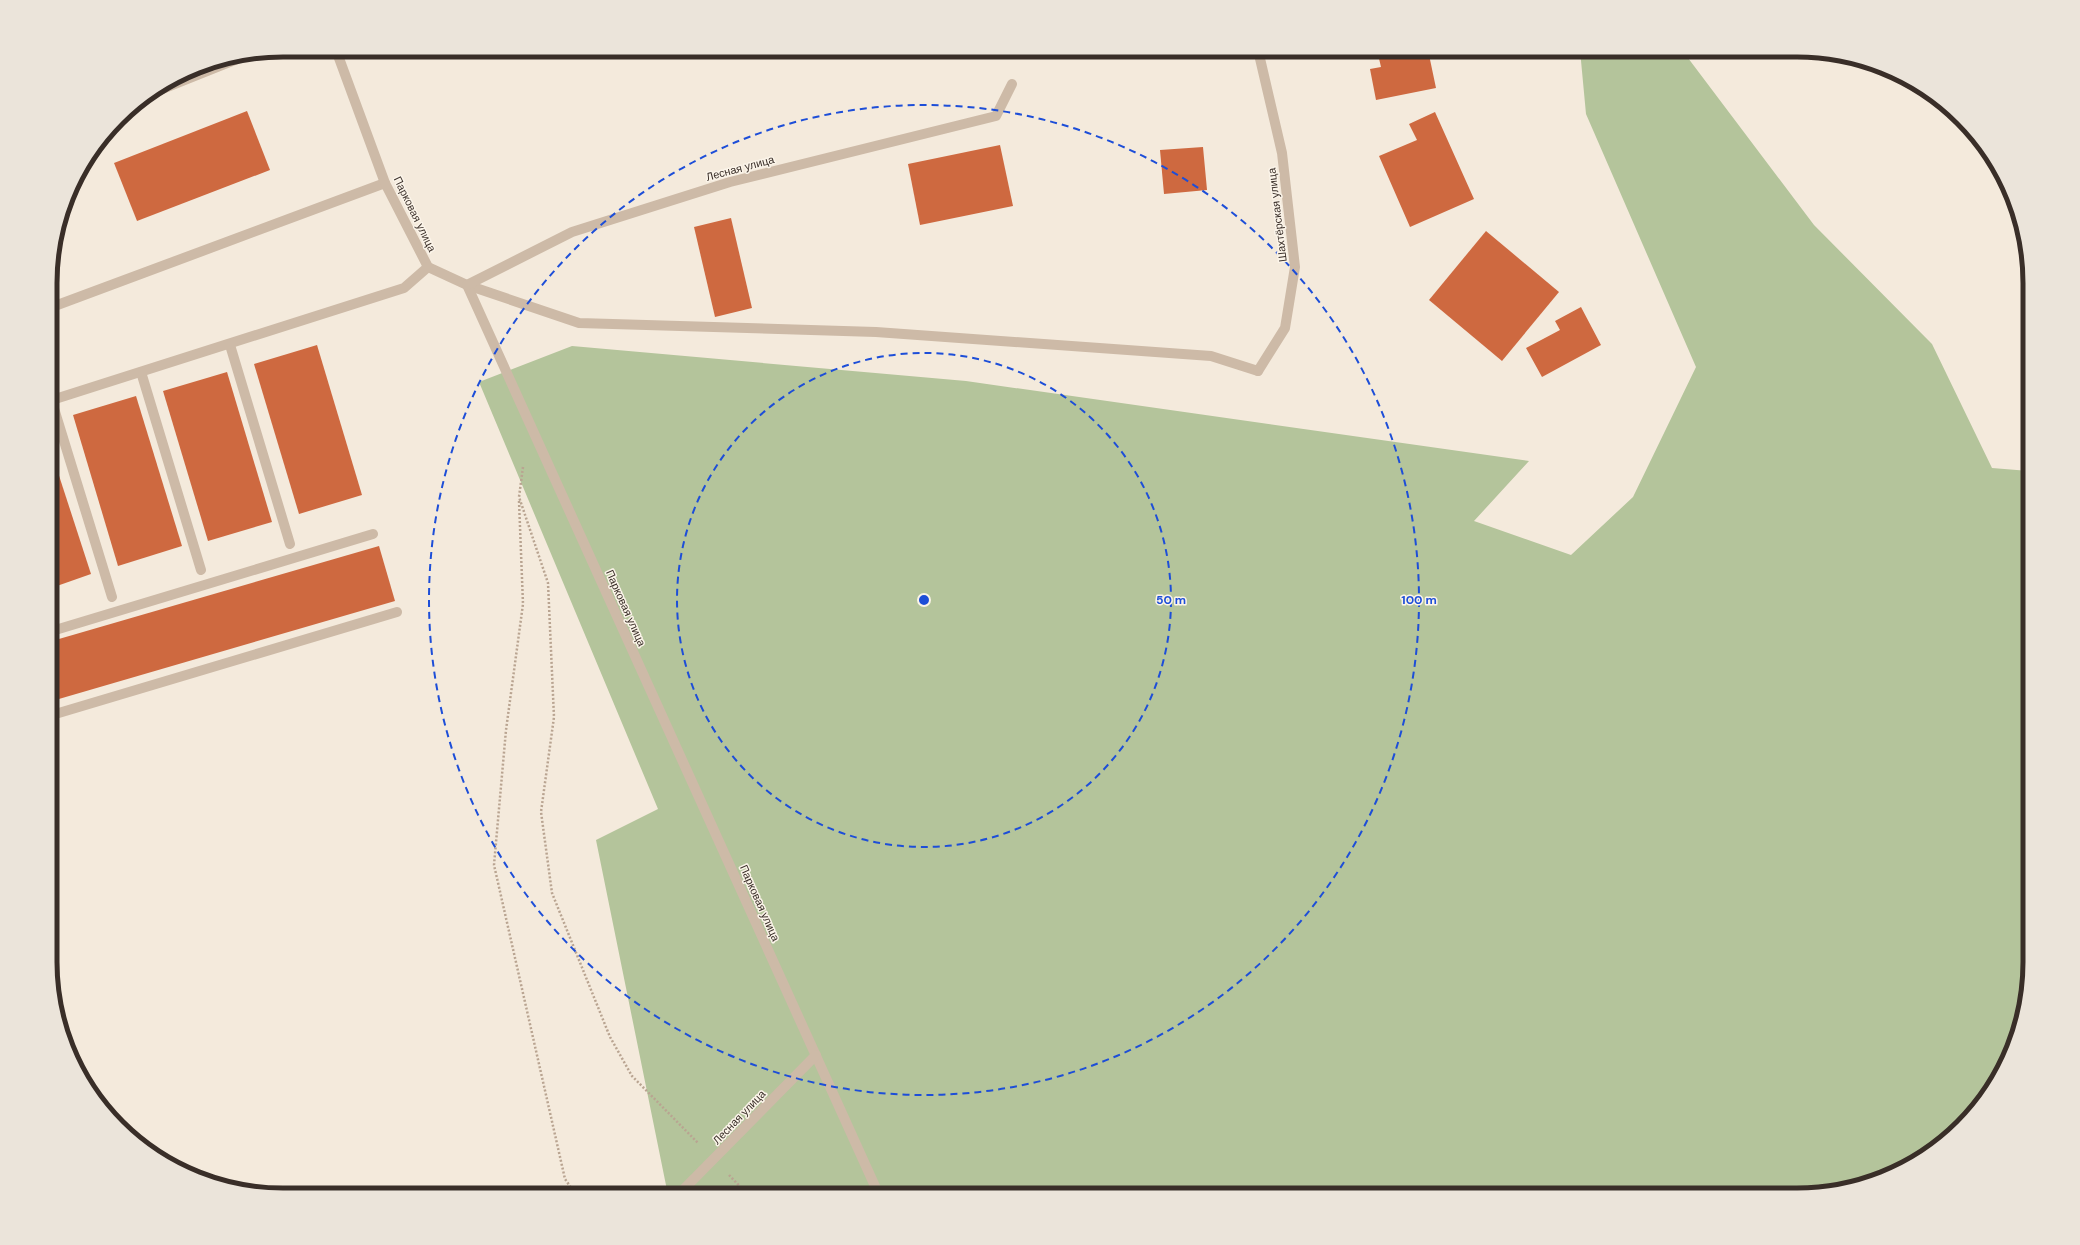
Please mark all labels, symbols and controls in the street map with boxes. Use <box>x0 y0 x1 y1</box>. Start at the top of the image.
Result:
street label: Лесная улица <box>704 152 777 184</box>
street label: Шахтёрская улица <box>1264 166 1290 263</box>
street label: Парковая улица <box>391 174 440 255</box>
street label: Парковая улица <box>603 568 649 649</box>
text: 50 m <box>1156 592 1186 608</box>
text: 100 m <box>1401 592 1437 608</box>
centre of rings <box>917 593 931 607</box>
street label: Парковая улица <box>737 863 783 944</box>
street label: Лесная улица <box>710 1086 769 1147</box>

